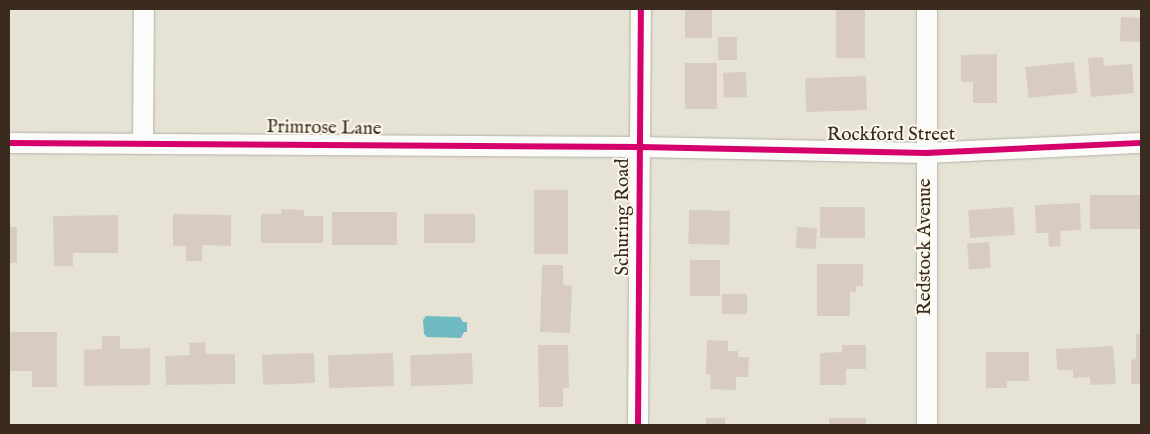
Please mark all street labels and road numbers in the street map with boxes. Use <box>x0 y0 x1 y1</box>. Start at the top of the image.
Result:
street label: Primrose Lane <box>266 117 382 141</box>
street label: Rockford Street <box>827 125 955 147</box>
street label: Schuring Road <box>613 158 635 276</box>
street label: Redstock Avenue <box>915 178 937 316</box>

